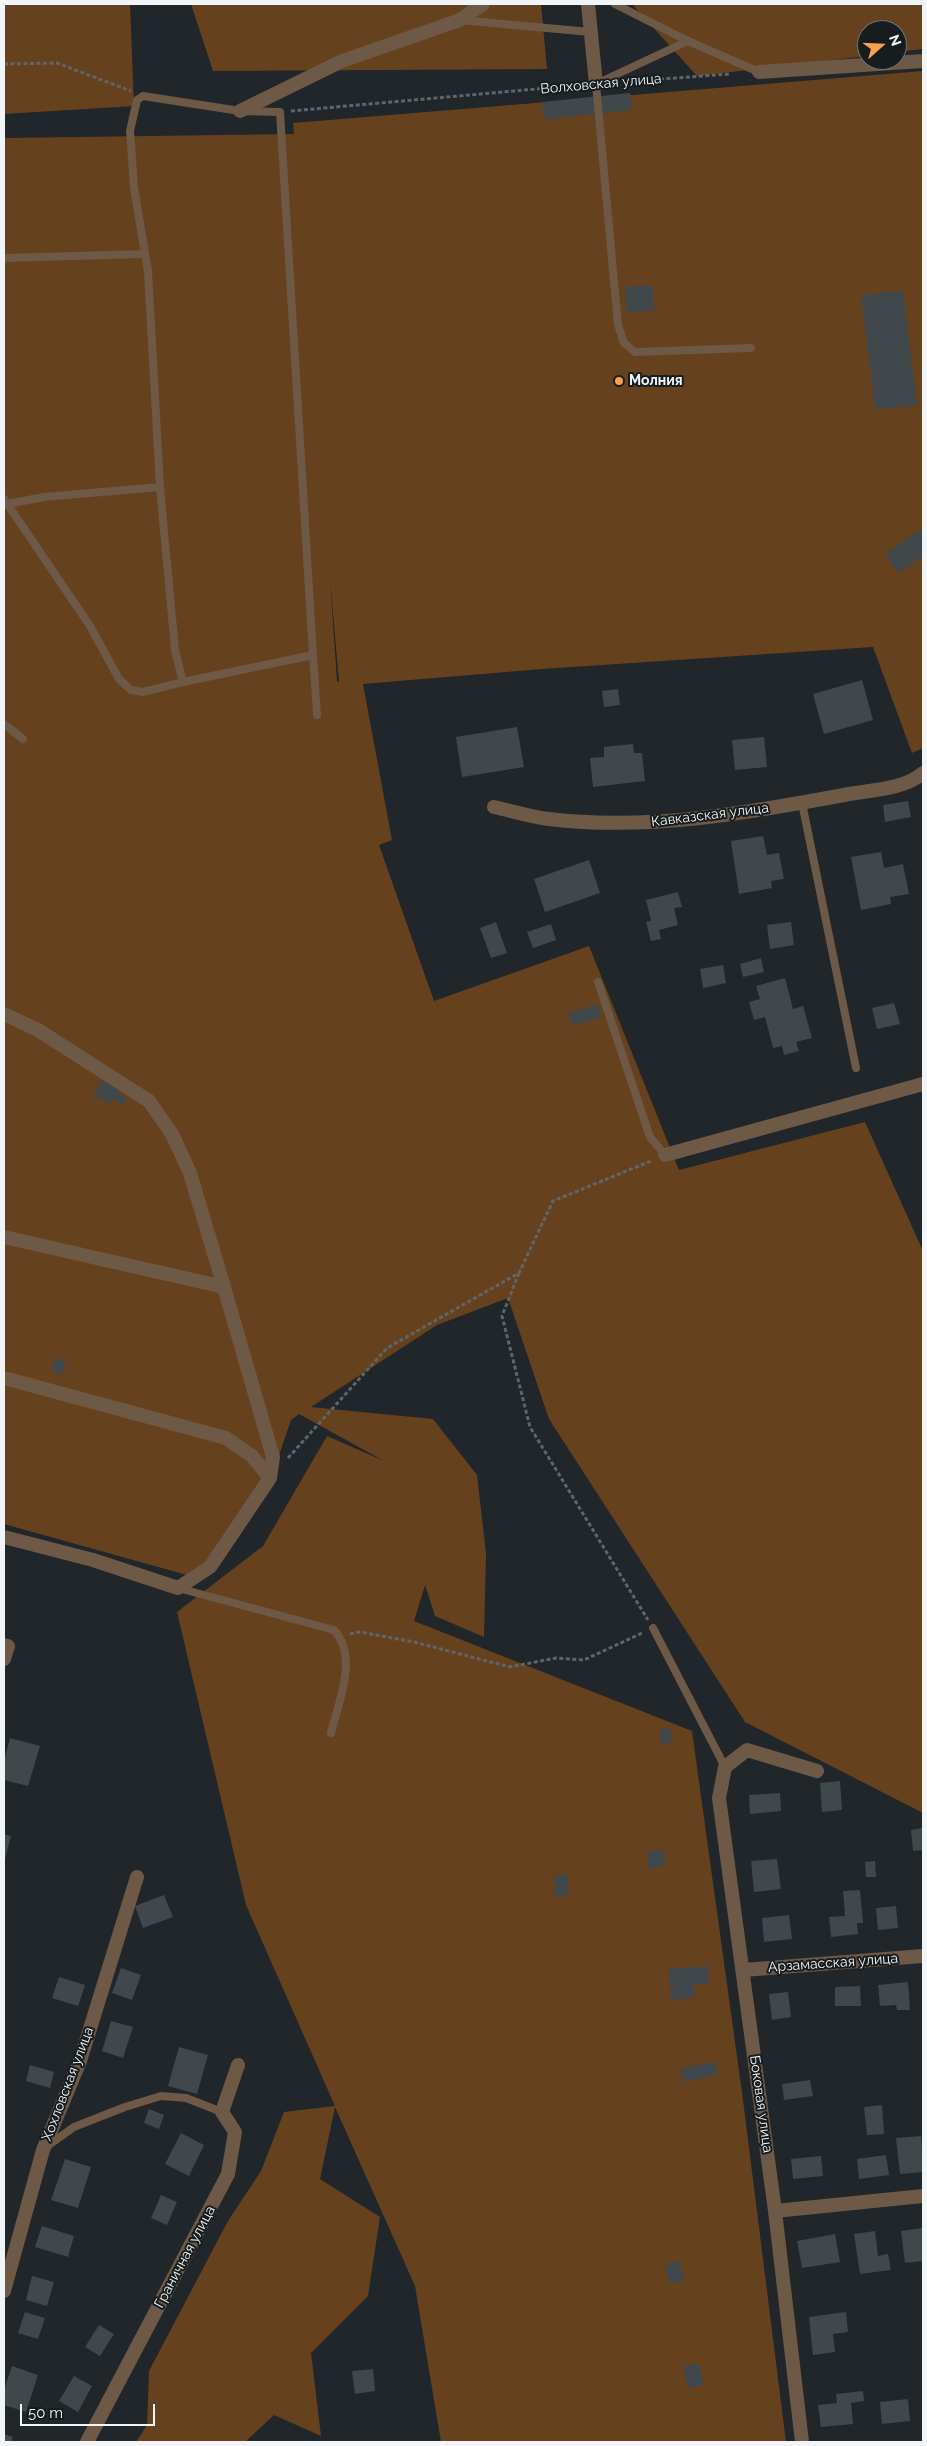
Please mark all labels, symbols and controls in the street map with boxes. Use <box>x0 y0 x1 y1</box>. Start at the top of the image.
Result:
north arrow <box>857 20 907 70</box>
text: N <box>886 32 905 48</box>
street label: Волховская улица <box>540 70 662 98</box>
place label: Молния <box>629 373 683 389</box>
marker: Молния <box>613 375 625 387</box>
street label: Кавказская улица <box>650 799 770 831</box>
street label: Арзамасская улица <box>767 1950 899 1976</box>
street label: Хохловская улица <box>38 2025 98 2143</box>
street label: Боковая улица <box>746 2054 776 2154</box>
street label: Граничная улица <box>151 2203 219 2311</box>
scale bar <box>22 2394 158 2426</box>
text: 50 m <box>28 2404 63 2422</box>

